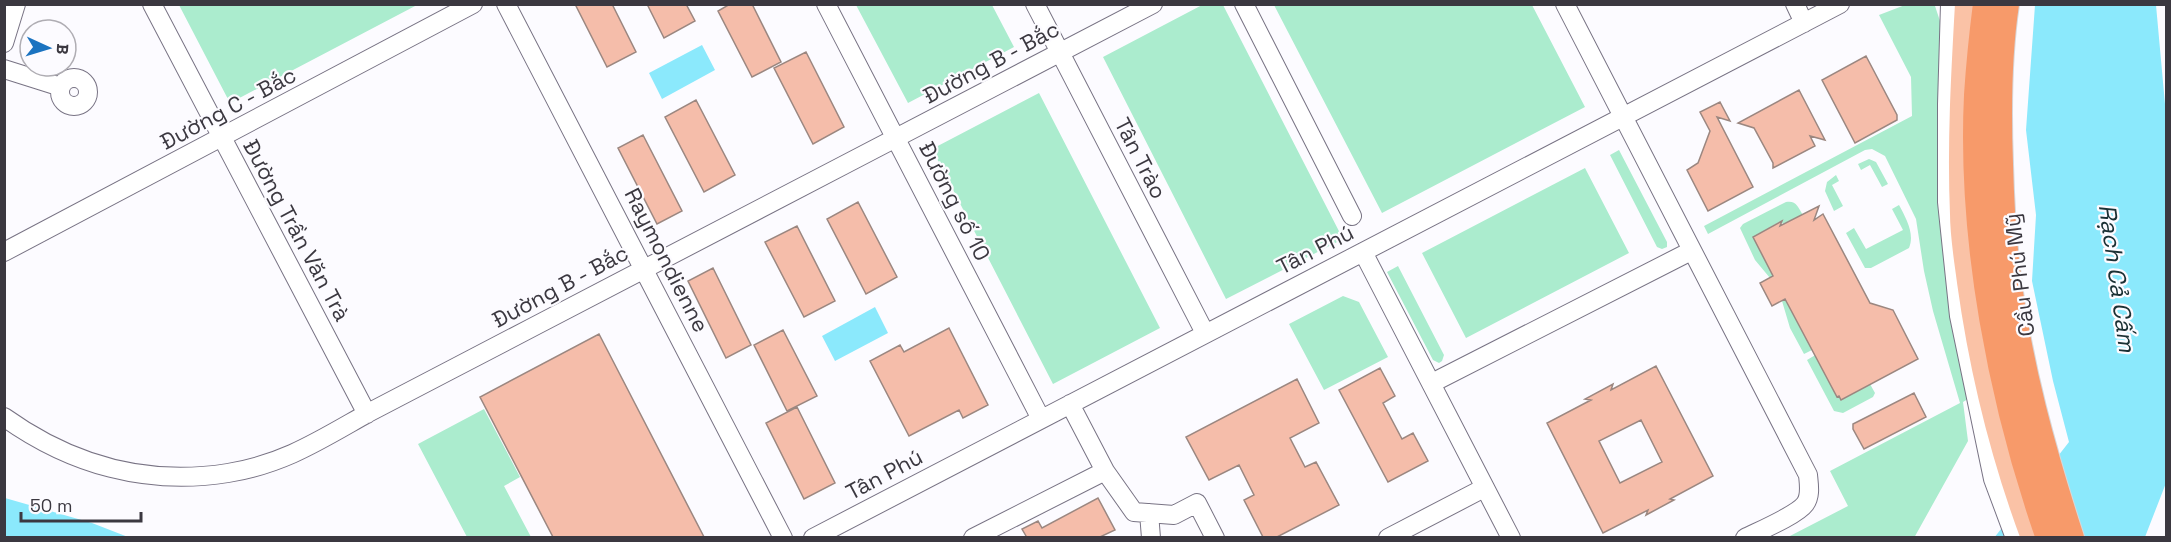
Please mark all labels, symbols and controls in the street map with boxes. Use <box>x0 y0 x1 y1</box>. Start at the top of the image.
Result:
street label: Đường B - Bắc <box>918 14 1064 110</box>
north arrow <box>18 18 78 78</box>
text: B <box>52 43 73 55</box>
street label: Đường C - Bắc <box>155 60 301 156</box>
street label: Tân Trào <box>1109 113 1173 203</box>
street label: Đường Trần Văn Trà <box>237 134 357 326</box>
street label: Đường số 10 <box>913 137 997 265</box>
street label: Raymondienne <box>619 183 715 337</box>
water label: Rạch Cả Cấm <box>2092 202 2143 355</box>
street label: Cầu Phú Mỹ <box>1998 212 2040 338</box>
street label: Tân Phú <box>1272 218 1358 280</box>
street label: Đường B - Bắc <box>487 238 633 334</box>
street label: Tân Phú <box>841 442 927 506</box>
scale bar <box>21 485 141 523</box>
text: 50 m <box>30 494 72 517</box>

